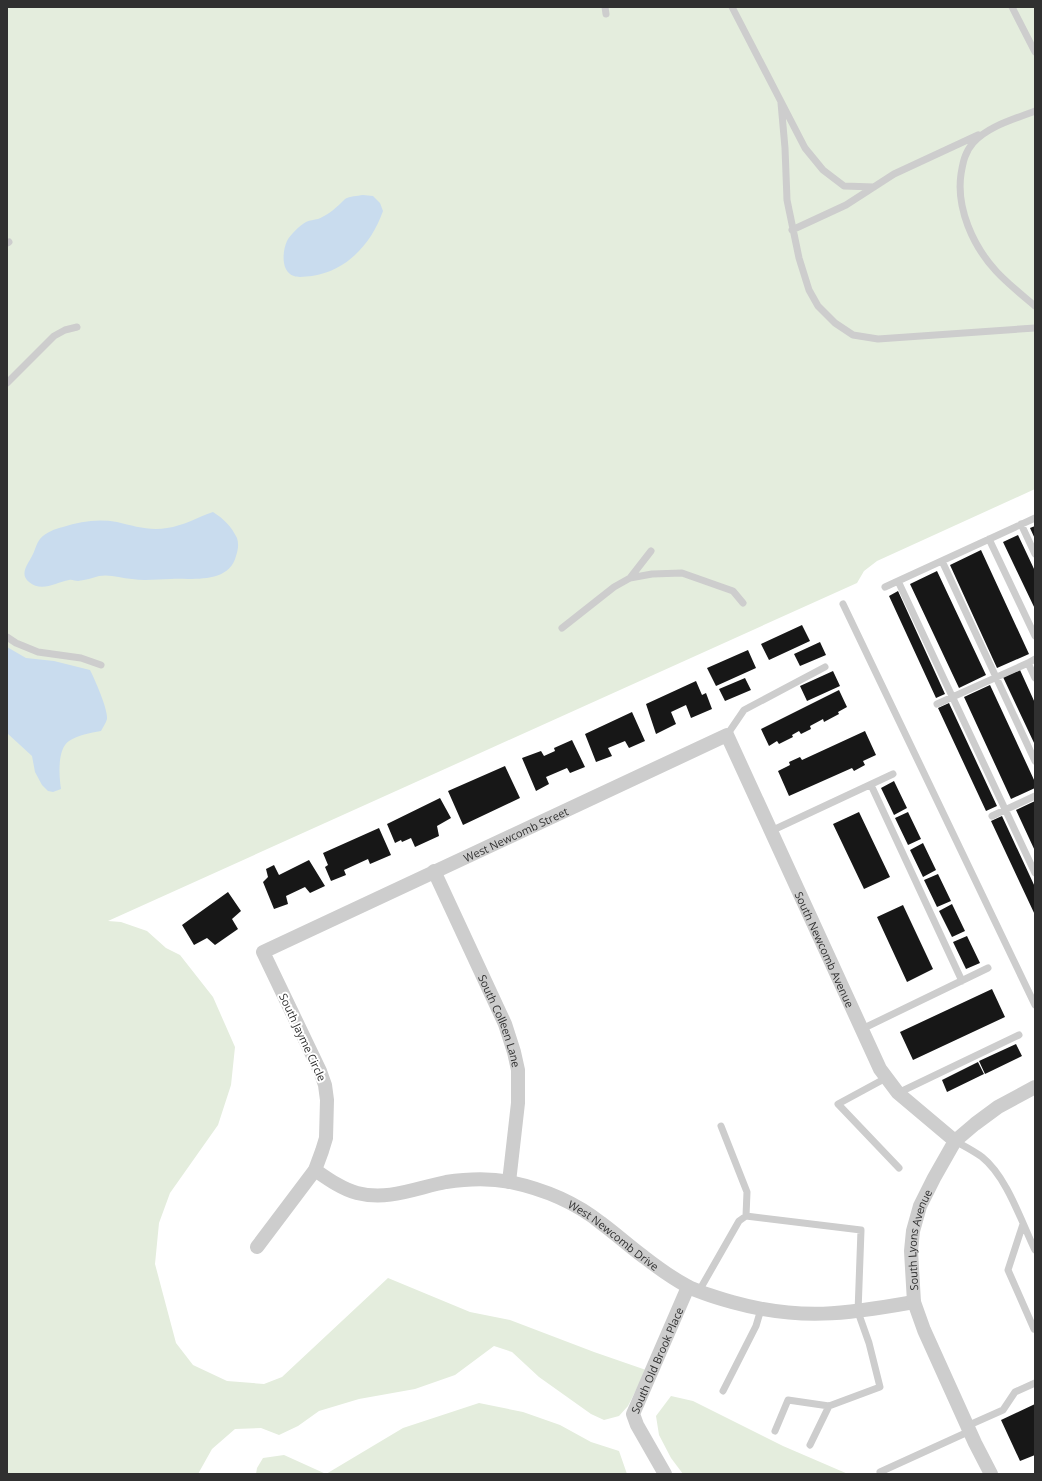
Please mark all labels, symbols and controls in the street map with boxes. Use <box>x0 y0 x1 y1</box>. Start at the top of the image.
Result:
street label: West Newcomb Street <box>461 803 570 865</box>
street label: South Newcomb Avenue <box>792 889 858 1010</box>
street label: South Colleen Lane <box>475 972 525 1069</box>
street label: South Jayme Circle <box>276 991 330 1083</box>
street label: South Lyons Avenue <box>903 1186 935 1291</box>
street label: West Newcomb Drive <box>566 1196 662 1273</box>
street label: South Old Brook Place <box>627 1305 686 1415</box>

